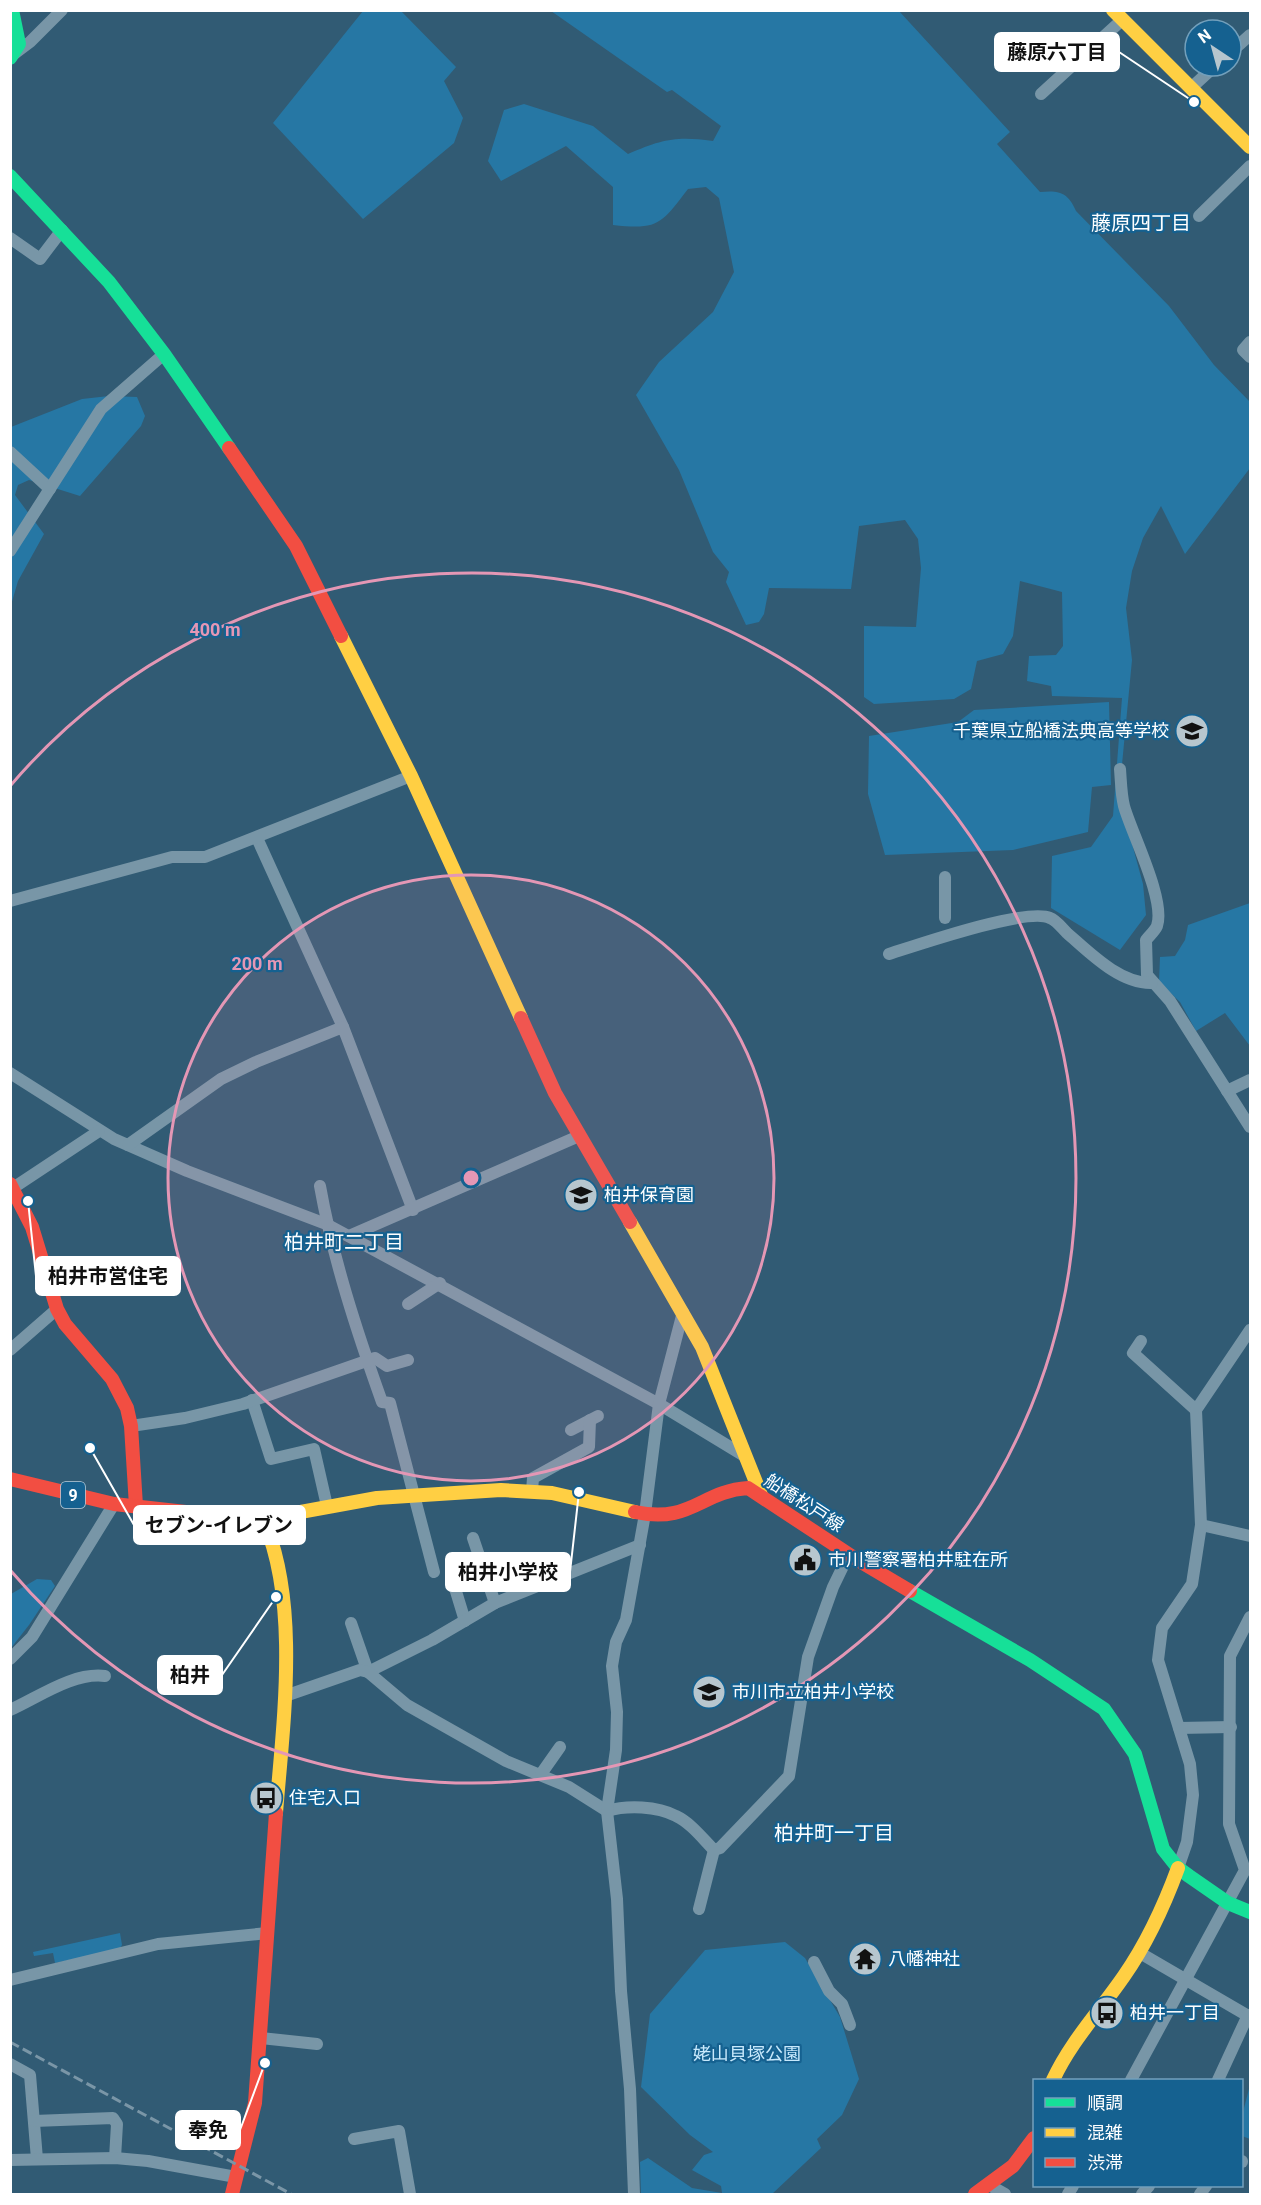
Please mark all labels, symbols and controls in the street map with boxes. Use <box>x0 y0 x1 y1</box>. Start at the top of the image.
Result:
north arrow <box>1183 18 1243 78</box>
text: N <box>1194 25 1215 47</box>
callout: 藤原六丁目 <box>995 33 1119 71</box>
text: 藤原六丁目 <box>1007 40 1107 64</box>
district label: 藤原四丁目 <box>1091 211 1191 235</box>
text: 400 m <box>189 619 241 640</box>
school or university icon: 千葉県立船橋法典高等学校 <box>1174 713 1210 749</box>
place label: 千葉県立船橋法典高等学校 <box>953 720 1169 741</box>
text: 200 m <box>231 953 283 974</box>
centre of rings <box>461 1168 481 1188</box>
school or university icon: 柏井保育園 <box>563 1177 599 1213</box>
place label: 柏井保育園 <box>604 1184 694 1205</box>
district label: 柏井町二丁目 <box>284 1230 404 1254</box>
callout: 柏井市営住宅 <box>36 1257 180 1295</box>
text: 柏井市営住宅 <box>48 1264 168 1288</box>
street label: 船橋松戸線 <box>761 1469 848 1536</box>
road number: 9 <box>61 1482 85 1508</box>
callout: セブン-イレブン <box>134 1506 305 1544</box>
text: セブン-イレブン <box>145 1513 293 1537</box>
public building icon: 市川警察署柏井駐在所 <box>787 1542 823 1578</box>
place label: 市川警察署柏井駐在所 <box>828 1549 1008 1570</box>
callout: 柏井小学校 <box>446 1553 570 1591</box>
text: 柏井小学校 <box>458 1560 558 1584</box>
callout: 柏井 <box>158 1656 222 1694</box>
text: 柏井 <box>170 1663 210 1687</box>
school or university icon: 市川市立柏井小学校 <box>691 1674 727 1710</box>
place label: 市川市立柏井小学校 <box>732 1681 894 1702</box>
bus stop icon: 住宅入口 <box>248 1780 284 1816</box>
place label: 住宅入口 <box>289 1787 361 1808</box>
district label: 柏井町一丁目 <box>774 1821 894 1845</box>
temple icon: 八幡神社 <box>847 1941 883 1977</box>
place label: 八幡神社 <box>888 1948 960 1969</box>
bus stop icon: 柏井一丁目 <box>1089 1995 1125 2031</box>
place label: 柏井一丁目 <box>1130 2002 1220 2023</box>
park label: 姥山貝塚公園 <box>693 2043 801 2064</box>
legend <box>1033 2079 1243 2187</box>
text: 順調 <box>1087 2092 1123 2113</box>
callout: 奉免 <box>176 2111 240 2149</box>
text: 奉免 <box>188 2118 228 2142</box>
text: 混雑 <box>1087 2122 1123 2143</box>
text: 渋滞 <box>1087 2152 1123 2173</box>

